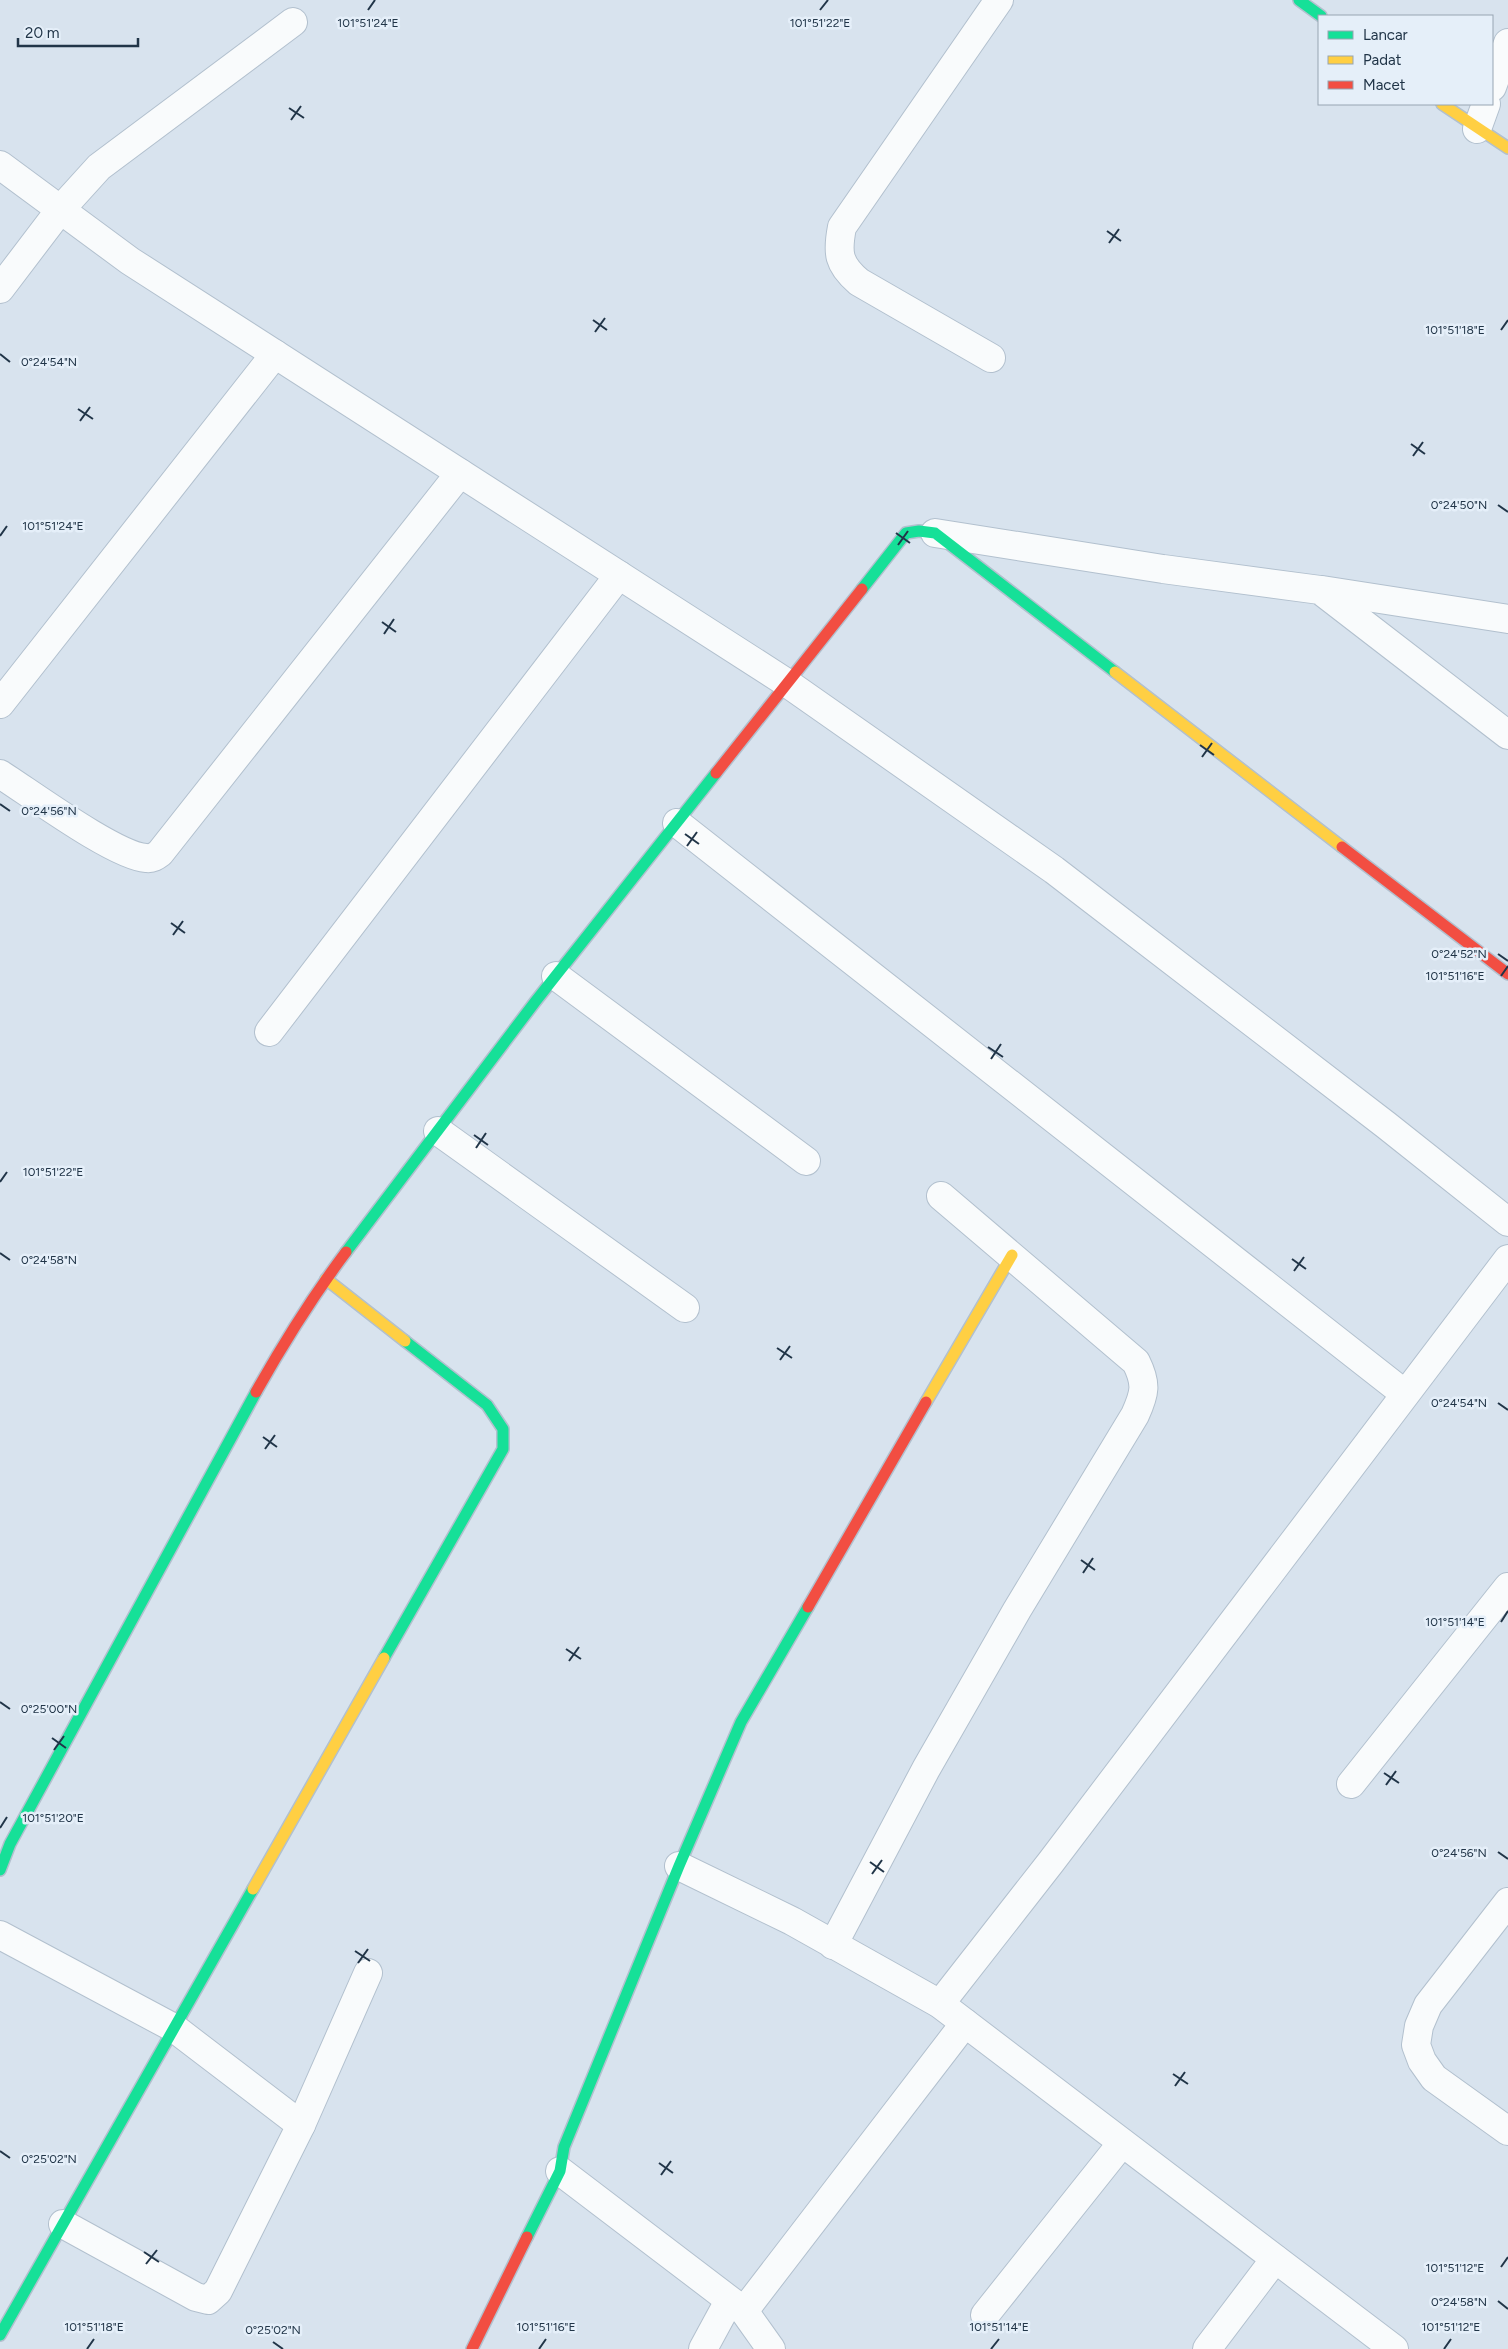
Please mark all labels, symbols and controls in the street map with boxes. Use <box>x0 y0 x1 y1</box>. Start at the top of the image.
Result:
scale bar <box>18 15 138 47</box>
legend <box>1318 15 1493 105</box>
text: 101°51'24"E <box>337 16 399 30</box>
text: 101°51'22"E <box>790 16 850 30</box>
text: 20 m <box>25 24 59 42</box>
text: Lancar <box>1363 26 1408 44</box>
text: Padat <box>1363 51 1402 69</box>
text: Macet <box>1363 76 1406 94</box>
text: 101°51'18"E <box>1425 323 1485 337</box>
text: 0°24'54"N <box>21 355 77 369</box>
text: 0°24'50"N <box>1431 498 1487 512</box>
text: 101°51'24"E <box>22 519 84 533</box>
text: 0°24'56"N <box>21 804 77 818</box>
text: 0°24'52"N <box>1431 947 1487 961</box>
text: 101°51'16"E <box>1426 969 1484 983</box>
text: 101°51'22"E <box>23 1165 83 1179</box>
text: 0°24'58"N <box>21 1253 77 1267</box>
text: 0°24'54"N <box>1431 1396 1487 1410</box>
text: 101°51'14"E <box>1425 1615 1485 1629</box>
text: 0°25'00"N <box>21 1702 77 1716</box>
text: 101°51'20"E <box>22 1811 84 1825</box>
text: 0°24'56"N <box>1431 1846 1487 1860</box>
text: 0°25'02"N <box>21 2152 77 2166</box>
text: 101°51'12"E <box>1426 2261 1484 2275</box>
text: 0°24'58"N <box>1431 2295 1487 2309</box>
text: 101°51'18"E <box>64 2320 124 2334</box>
text: 101°51'16"E <box>517 2320 575 2334</box>
text: 101°51'14"E <box>969 2320 1029 2334</box>
text: 101°51'12"E <box>1422 2320 1480 2334</box>
text: 0°25'02"N <box>245 2323 301 2337</box>

